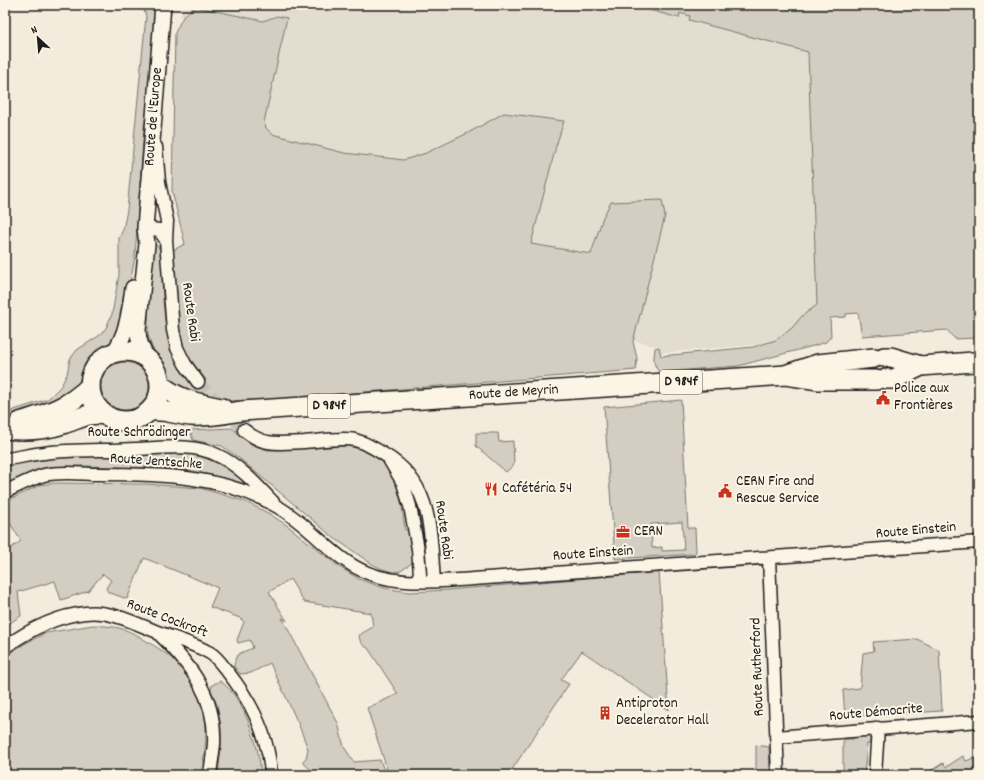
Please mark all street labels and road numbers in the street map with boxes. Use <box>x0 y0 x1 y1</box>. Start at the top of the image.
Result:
street label: Route de l'Europe <box>139 66 169 167</box>
street label: Route Rabi <box>175 281 205 343</box>
road number: D 984f <box>660 370 702 394</box>
street label: Route de Meyrin <box>468 379 559 407</box>
road number: D 984f <box>308 394 350 418</box>
street label: Route Schrödinger <box>87 422 191 444</box>
street label: Route Jentschke <box>109 448 203 476</box>
street label: Route Rabi <box>428 499 458 561</box>
street label: Route Einstein <box>875 517 957 545</box>
street label: Route Einstein <box>552 540 634 568</box>
street label: Route Cockroft <box>123 593 211 645</box>
street label: Route Rutherford <box>745 617 771 717</box>
street label: Route Démocrite <box>828 698 924 728</box>

